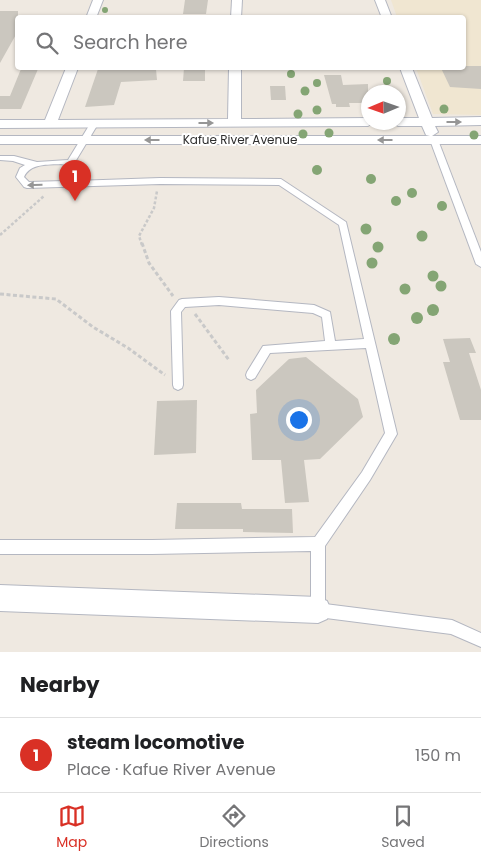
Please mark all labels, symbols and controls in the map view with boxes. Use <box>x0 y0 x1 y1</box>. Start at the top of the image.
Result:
search box <box>15 15 466 70</box>
icon: search <box>33 29 61 57</box>
text: Search here <box>73 29 187 56</box>
north arrow <box>361 85 406 130</box>
one-way arrow <box>446 117 462 125</box>
one-way arrow <box>198 119 214 127</box>
street label: Kafue River Avenue <box>183 131 297 148</box>
one-way arrow <box>144 136 160 144</box>
one-way arrow <box>377 136 393 144</box>
pin: 1 <box>59 160 91 201</box>
one-way arrow <box>27 181 43 189</box>
your location <box>286 407 312 433</box>
text: Nearby <box>20 670 100 699</box>
text: steam locomotive <box>67 729 245 756</box>
text: 1 <box>33 744 39 767</box>
text: 150 m <box>415 744 461 767</box>
text: Place · Kafue River Avenue <box>67 758 276 781</box>
tab: Map <box>56 802 87 853</box>
tab: Directions <box>199 802 269 853</box>
tab: Saved <box>381 802 425 853</box>

